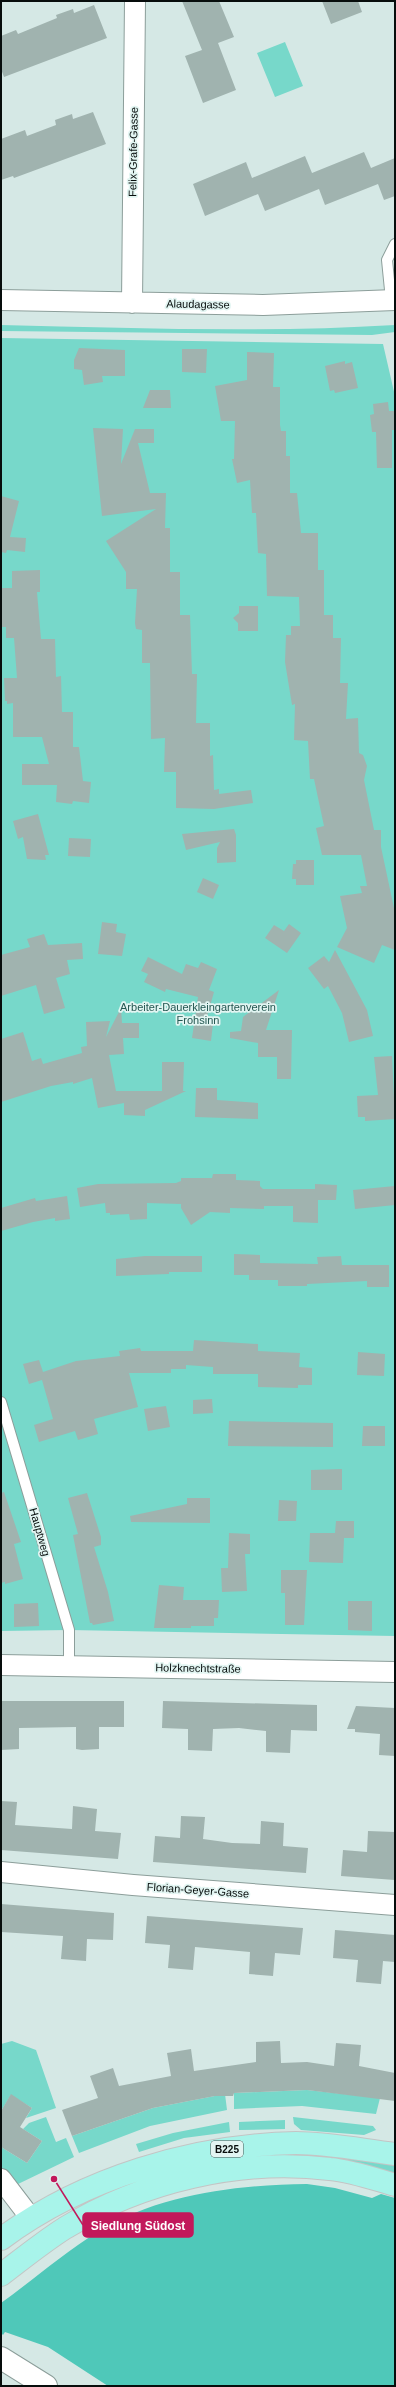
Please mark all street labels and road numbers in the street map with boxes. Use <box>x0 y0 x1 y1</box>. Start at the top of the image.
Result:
street label: Felix-Grafe-Gasse <box>126 107 140 197</box>
street label: Alaudagasse <box>166 297 230 311</box>
street label: Hauptweg <box>27 1507 53 1557</box>
street label: Holzknechtstraße <box>155 1661 241 1675</box>
street label: Florian-Geyer-Gasse <box>146 1880 250 1900</box>
road number: B225 <box>211 2141 243 2157</box>

